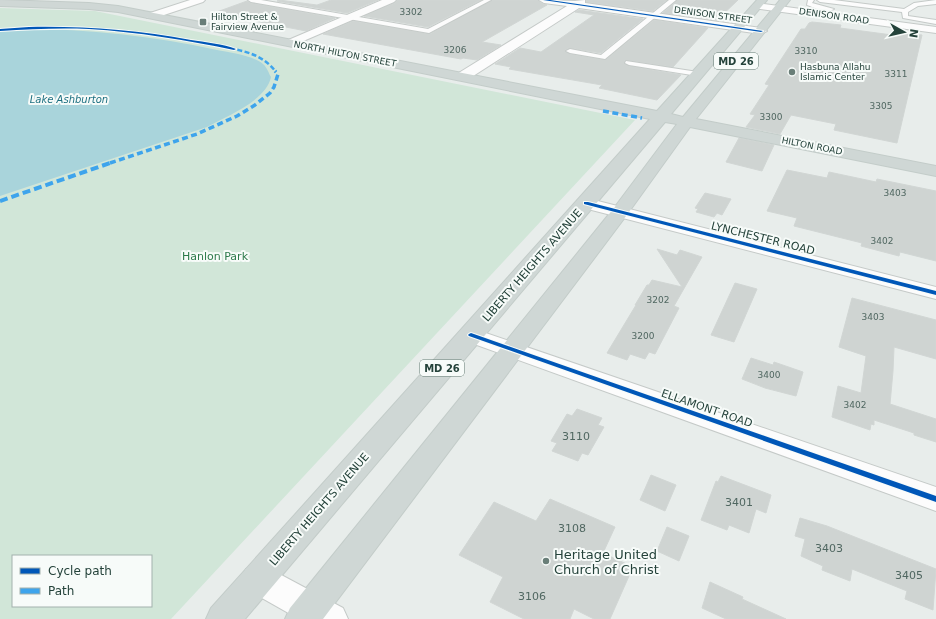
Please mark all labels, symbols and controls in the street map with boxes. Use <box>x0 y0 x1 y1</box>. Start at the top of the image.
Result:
street label: DENISON STREET <box>673 5 753 25</box>
street label: DENISON ROAD <box>798 6 870 26</box>
house number: 3302 <box>400 7 422 17</box>
place label: Hilton Street & Fairview Avenue <box>211 12 285 32</box>
north arrow <box>884 12 924 52</box>
marker: Hilton Street & Fairview Avenue <box>198 17 208 27</box>
text: N <box>906 28 920 39</box>
street label: NORTH HILTON STREET <box>293 39 398 69</box>
house number: 3206 <box>444 45 467 55</box>
house number: 3310 <box>795 46 818 56</box>
road number: MD 26 <box>714 53 758 69</box>
place label: Hasbuna Allahu Islamic Center <box>800 62 871 82</box>
marker: Hasbuna Allahu Islamic Center <box>787 67 797 77</box>
house number: 3311 <box>885 69 907 79</box>
water label: Lake Ashburton <box>30 94 108 105</box>
house number: 3305 <box>870 101 892 111</box>
house number: 3300 <box>760 112 783 122</box>
street label: HILTON ROAD <box>781 135 843 157</box>
house number: 3403 <box>884 188 906 198</box>
street label: LIBERTY HEIGHTS AVENUE <box>480 206 585 324</box>
street label: LYNCHESTER ROAD <box>710 219 816 258</box>
house number: 3402 <box>871 236 893 246</box>
park label: Hanlon Park <box>182 250 249 263</box>
house number: 3202 <box>647 295 669 305</box>
house number: 3403 <box>862 312 884 322</box>
house number: 3200 <box>632 331 655 341</box>
road number: MD 26 <box>420 360 464 376</box>
house number: 3400 <box>758 370 781 380</box>
street label: ELLAMONT ROAD <box>659 387 754 430</box>
house number: 3402 <box>844 400 866 410</box>
house number: 3110 <box>562 430 590 443</box>
street label: LIBERTY HEIGHTS AVENUE <box>267 450 372 568</box>
house number: 3401 <box>725 496 753 509</box>
house number: 3108 <box>558 522 586 535</box>
house number: 3403 <box>815 542 843 555</box>
place label: Heritage United Church of Christ <box>554 547 659 577</box>
legend <box>12 555 152 607</box>
marker: Heritage United Church of Christ <box>541 556 551 566</box>
text: Cycle path <box>48 564 112 578</box>
house number: 3405 <box>895 569 923 582</box>
text: Path <box>48 584 74 598</box>
house number: 3106 <box>518 590 546 603</box>

